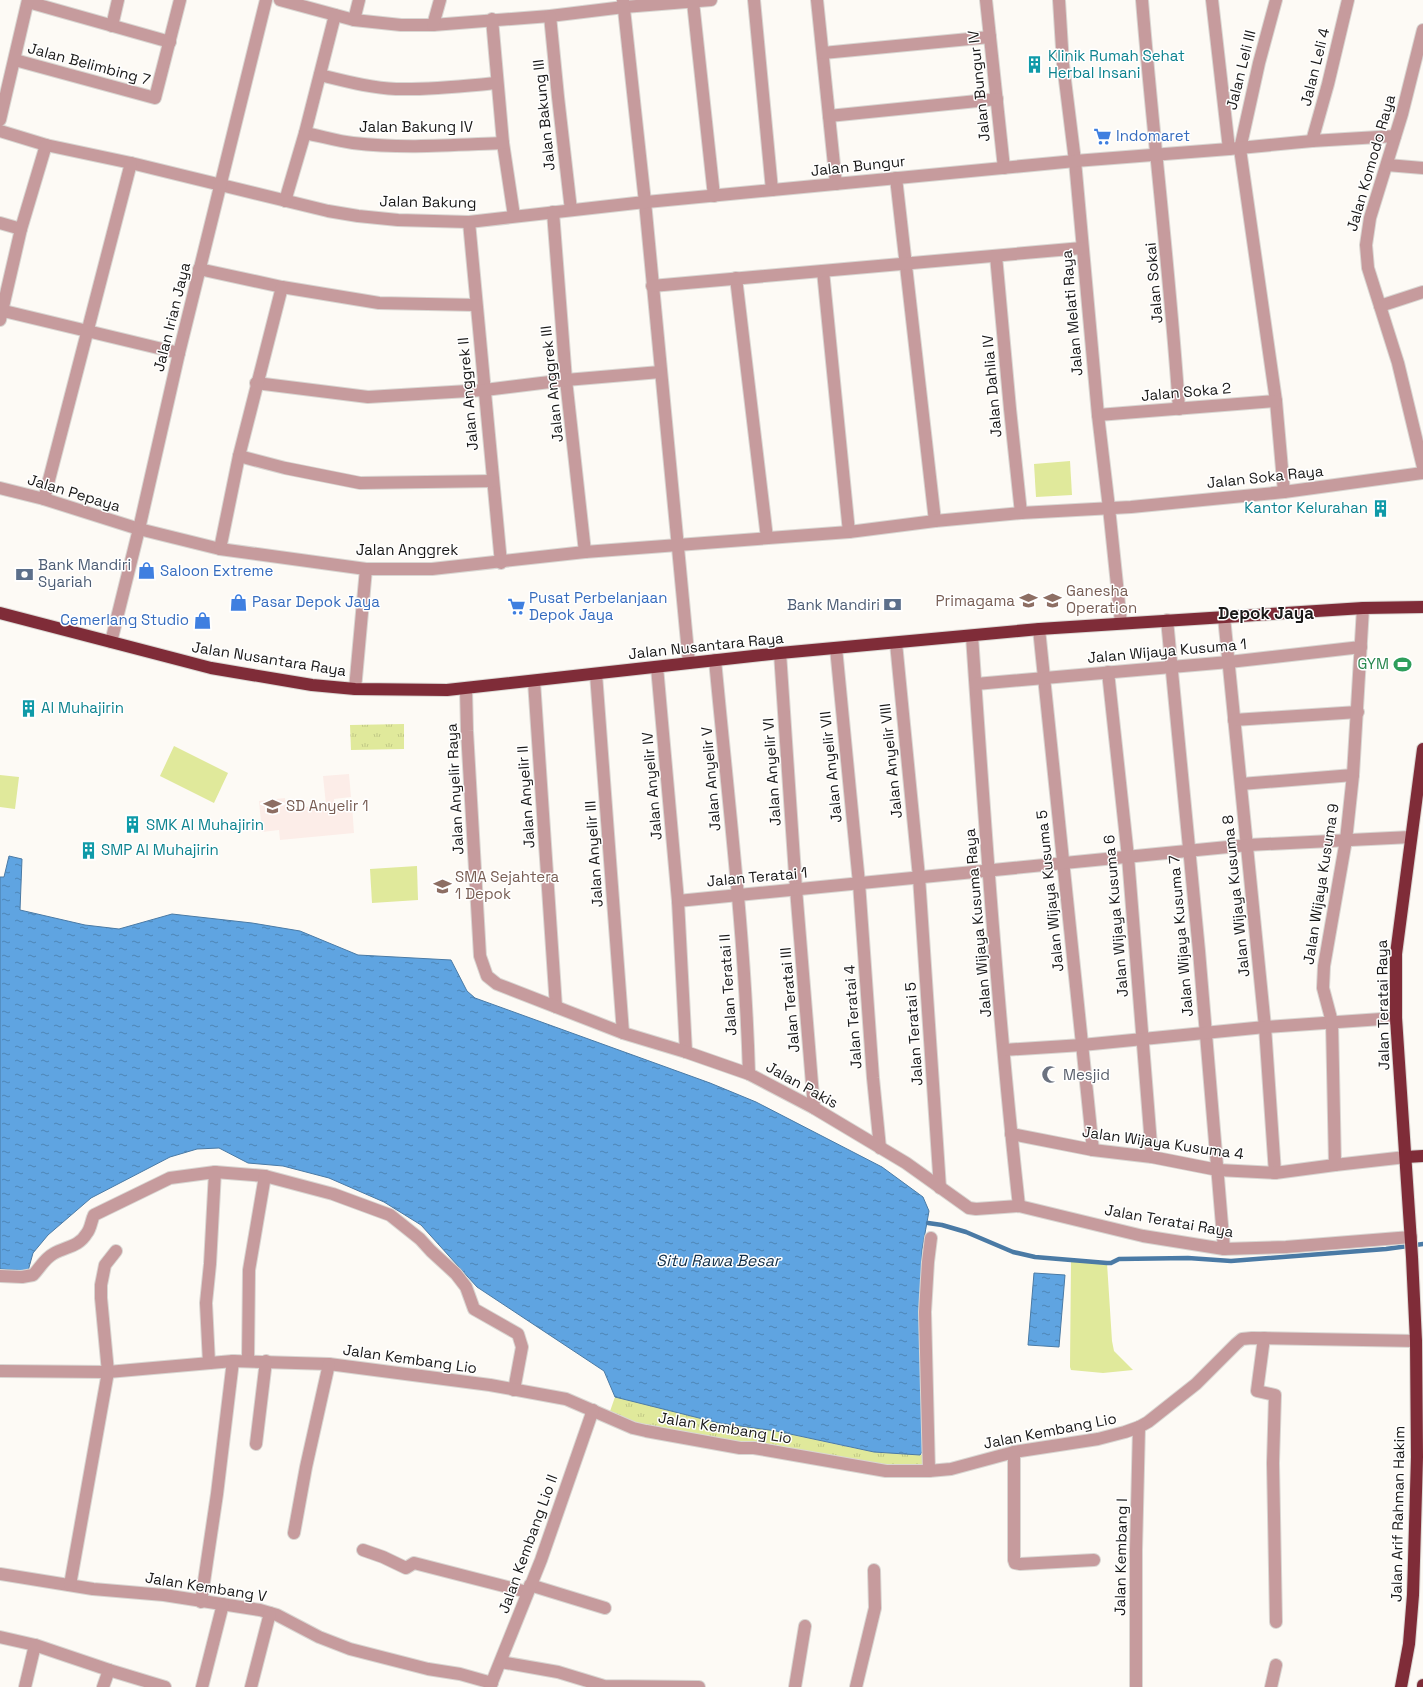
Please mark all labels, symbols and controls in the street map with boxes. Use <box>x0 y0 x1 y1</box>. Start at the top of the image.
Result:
street label: Jalan Leli 4 <box>1296 26 1333 108</box>
street label: Jalan Leli III <box>1221 28 1260 112</box>
street label: Jalan Bungur IV <box>963 29 994 143</box>
street label: Jalan Belimbing 7 <box>26 38 152 89</box>
place label: Klinik Rumah Sehat Herbal Insani <box>1048 46 1185 82</box>
building icon: Klinik Rumah Sehat Herbal Insani <box>1025 55 1045 75</box>
street label: Jalan Bakung III <box>528 58 559 172</box>
street label: Jalan Komodo Raya <box>1342 92 1399 233</box>
street label: Jalan Bakung IV <box>359 117 473 136</box>
supermarket icon: Indomaret <box>1093 126 1113 146</box>
place label: Indomaret <box>1116 126 1190 145</box>
street label: Jalan Bungur <box>810 151 907 180</box>
street label: Jalan Bakung <box>379 191 477 212</box>
street label: Jalan Sokai <box>1141 242 1167 324</box>
street label: Jalan Melati Raya <box>1057 249 1086 377</box>
street label: Jalan Irian Jaya <box>149 260 194 373</box>
street label: Jalan Anggrek III <box>536 325 567 443</box>
street label: Jalan Dahlia IV <box>978 334 1005 438</box>
street label: Jalan Anggrek II <box>453 337 482 452</box>
street label: Jalan Soka 2 <box>1140 378 1232 405</box>
street label: Jalan Soka Raya <box>1206 461 1325 492</box>
street label: Jalan Pepaya <box>25 469 123 516</box>
place label: Kantor Kelurahan <box>1244 498 1368 517</box>
building icon: Kantor Kelurahan <box>1371 498 1391 518</box>
street label: Jalan Anggrek <box>356 540 458 559</box>
place label: Bank Mandiri Syariah <box>38 555 131 591</box>
shop icon: Saloon Extreme <box>137 561 157 581</box>
place label: Saloon Extreme <box>160 561 273 580</box>
bank icon: Bank Mandiri Syariah <box>15 564 35 584</box>
place label: Ganesha Operation <box>1066 581 1137 617</box>
place label: Pusat Perbelanjaan Depok Jaya <box>529 588 667 624</box>
school or university icon: Ganesha Operation <box>1043 590 1063 610</box>
place label: Primagama <box>936 591 1015 610</box>
school or university icon: Primagama <box>1018 591 1038 611</box>
shop icon: Pasar Depok Jaya <box>229 592 249 612</box>
place label: Pasar Depok Jaya <box>252 592 380 611</box>
place label: Bank Mandiri <box>787 595 880 614</box>
bank icon: Bank Mandiri <box>883 595 903 615</box>
supermarket icon: Pusat Perbelanjaan Depok Jaya <box>506 597 526 617</box>
district label: Depok Jaya <box>1218 602 1314 624</box>
place label: Cemerlang Studio <box>60 610 189 629</box>
shop icon: Cemerlang Studio <box>192 610 212 630</box>
street label: Jalan Nusantara Raya <box>627 628 785 663</box>
street label: Jalan Wijaya Kusuma 1 <box>1086 634 1247 667</box>
street label: Jalan Nusantara Raya <box>190 637 348 680</box>
place label: GYM <box>1357 654 1389 673</box>
sports icon: GYM <box>1392 654 1412 674</box>
building icon: Al Muhajirin <box>18 698 38 718</box>
place label: Al Muhajirin <box>41 698 124 717</box>
street label: Jalan Anyelir VIII <box>875 702 906 820</box>
street label: Jalan Anyelir VII <box>815 710 846 824</box>
street label: Jalan Anyelir VI <box>758 717 785 827</box>
street label: Jalan Anyelir Raya <box>442 723 467 855</box>
street label: Jalan Anyelir V <box>696 726 725 832</box>
street label: Jalan Anyelir IV <box>637 731 666 841</box>
street label: Jalan Anyelir II <box>512 745 539 849</box>
school or university icon: SD Anyelir 1 <box>263 796 283 816</box>
place label: SD Anyelir 1 <box>286 796 368 815</box>
street label: Jalan Anyelir III <box>580 800 607 908</box>
street label: Jalan Wijaya Kusuma 9 <box>1298 802 1343 966</box>
street label: Jalan Wijaya Kusuma 5 <box>1032 809 1067 973</box>
street label: Jalan Wijaya Kusuma 8 <box>1218 814 1253 978</box>
building icon: SMK Al Muhajirin <box>123 815 143 835</box>
place label: SMK Al Muhajirin <box>146 815 264 834</box>
street label: Jalan Wijaya Kusuma Raya <box>960 828 995 1018</box>
street label: Jalan Wijaya Kusuma 6 <box>1099 834 1132 998</box>
building icon: SMP Al Muhajirin <box>78 840 98 860</box>
place label: SMP Al Muhajirin <box>101 840 219 859</box>
street label: Jalan Wijaya Kusuma 7 <box>1164 854 1197 1018</box>
street label: Jalan Teratai 1 <box>706 863 808 890</box>
place label: SMA Sejahtera 1 Depok <box>455 867 560 903</box>
school or university icon: SMA Sejahtera 1 Depok <box>432 876 452 896</box>
street label: Jalan Teratai II <box>714 933 741 1037</box>
street label: Jalan Teratai Raya <box>1372 939 1393 1070</box>
street label: Jalan Teratai III <box>775 946 804 1054</box>
street label: Jalan Teratai 4 <box>839 964 866 1070</box>
street label: Jalan Teratai 5 <box>900 982 927 1087</box>
street label: Jalan Pakis <box>763 1057 842 1112</box>
mosque icon: Mesjid <box>1040 1065 1060 1085</box>
place label: Mesjid <box>1063 1065 1110 1084</box>
street label: Jalan Wijaya Kusuma 4 <box>1081 1122 1245 1163</box>
street label: Jalan Teratai Raya <box>1103 1200 1235 1241</box>
water label: Situ Rawa Besar <box>656 1250 782 1271</box>
street label: Jalan Kembang Lio <box>342 1340 478 1377</box>
street label: Jalan Kembang Lio <box>657 1408 793 1447</box>
street label: Jalan Kembang Lio <box>982 1408 1118 1453</box>
street label: Jalan Arif Rahman Hakim <box>1386 1426 1409 1602</box>
street label: Jalan Kembang Lio II <box>494 1472 561 1616</box>
street label: Jalan Kembang I <box>1110 1498 1131 1616</box>
street label: Jalan Kembang V <box>144 1567 268 1606</box>

